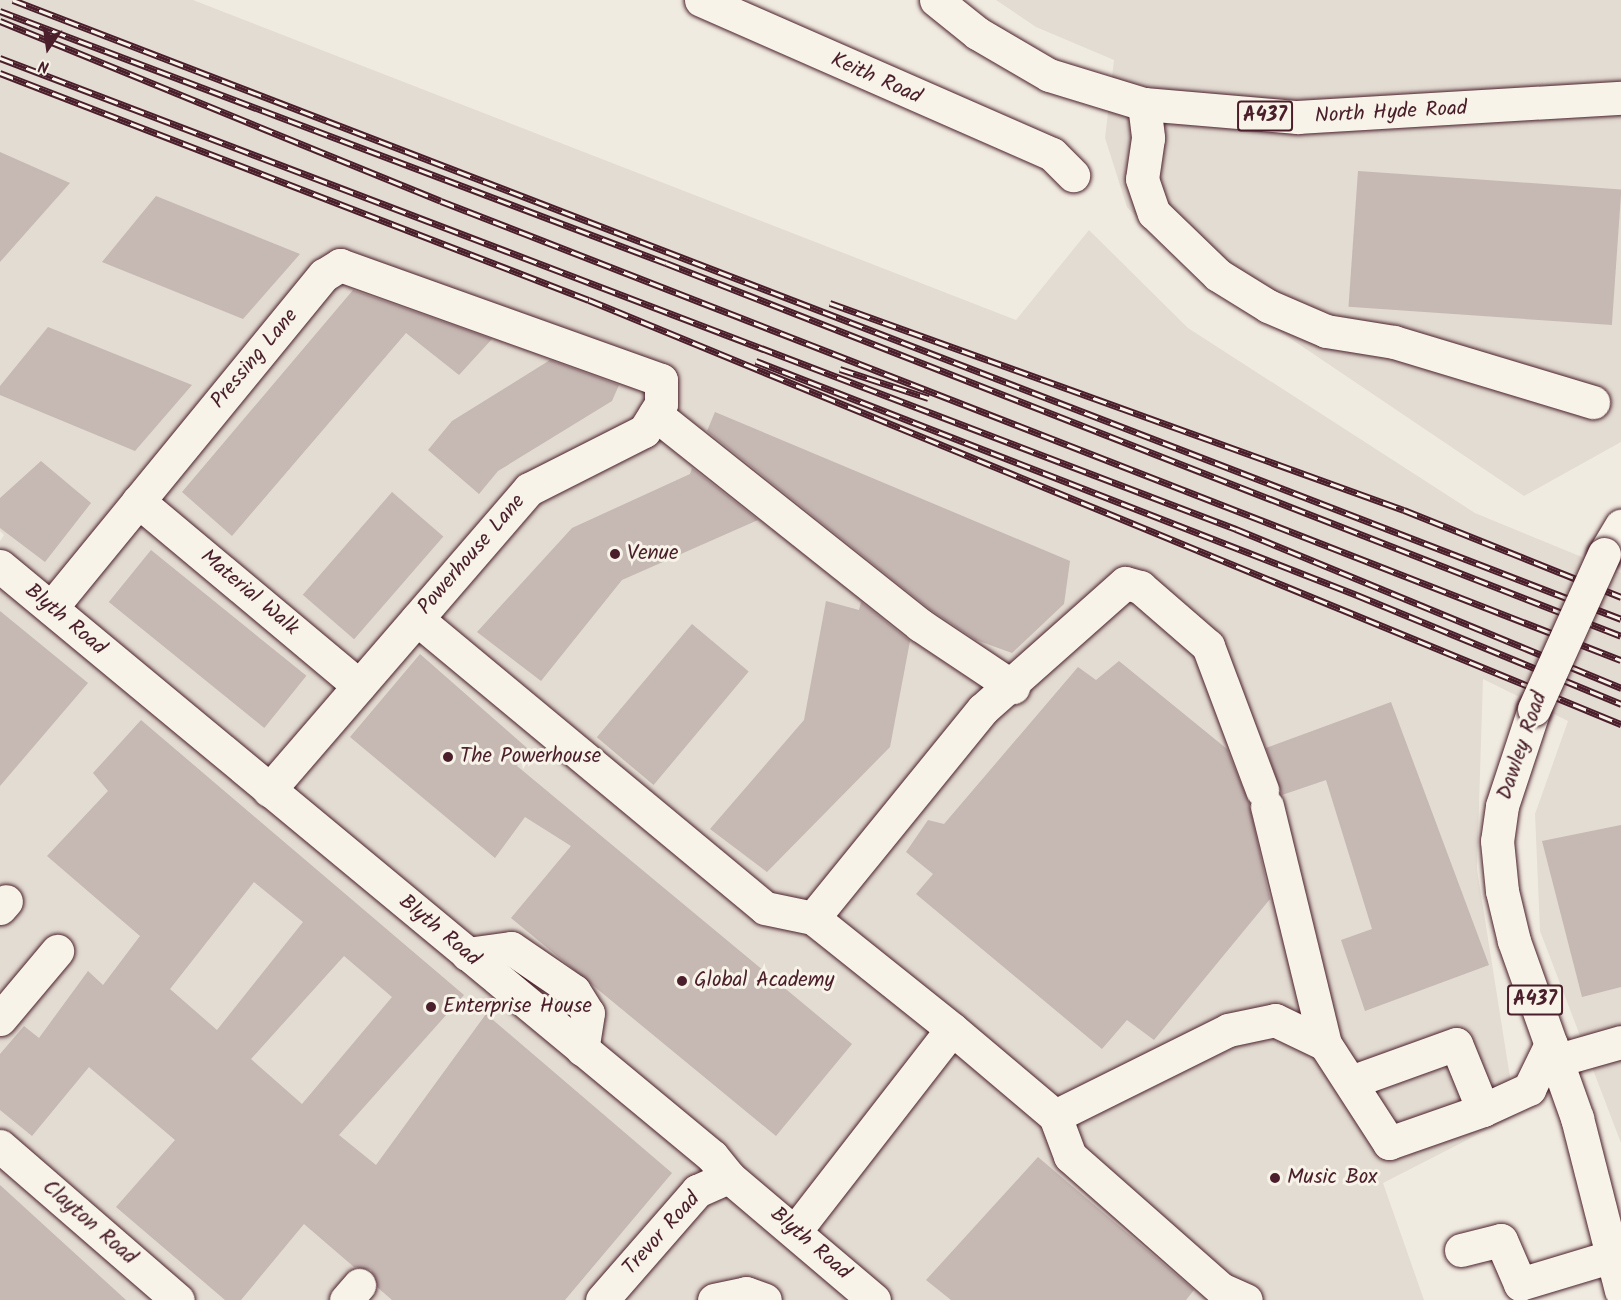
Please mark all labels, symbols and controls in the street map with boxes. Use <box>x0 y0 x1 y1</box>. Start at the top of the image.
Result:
north arrow <box>18 18 78 78</box>
street label: Keith Road <box>827 48 925 110</box>
text: N <box>36 53 52 79</box>
street label: North Hyde Road <box>1314 96 1468 130</box>
road number: A437 <box>1236 99 1294 133</box>
street label: Pressing Lane <box>206 304 304 414</box>
street label: Powerhouse Lane <box>413 490 531 620</box>
place label: Venue <box>627 541 678 567</box>
street label: Material Walk <box>195 545 303 641</box>
marker: Venue <box>608 547 622 561</box>
street label: Blyth Road <box>19 579 111 661</box>
street label: Dawley Road <box>1493 689 1553 803</box>
place label: The Powerhouse <box>460 744 601 770</box>
marker: The Powerhouse <box>441 750 455 764</box>
street label: Blyth Road <box>393 890 485 972</box>
place label: Global Academy <box>694 968 834 994</box>
marker: Global Academy <box>675 974 689 988</box>
road number: A437 <box>1506 983 1564 1017</box>
place label: Enterprise House <box>443 994 592 1020</box>
marker: Enterprise House <box>424 1000 438 1014</box>
place label: Music Box <box>1287 1165 1377 1191</box>
marker: Music Box <box>1268 1171 1282 1185</box>
street label: Clayton Road <box>37 1175 141 1271</box>
street label: Trevor Road <box>618 1187 706 1281</box>
street label: Blyth Road <box>765 1202 855 1286</box>

